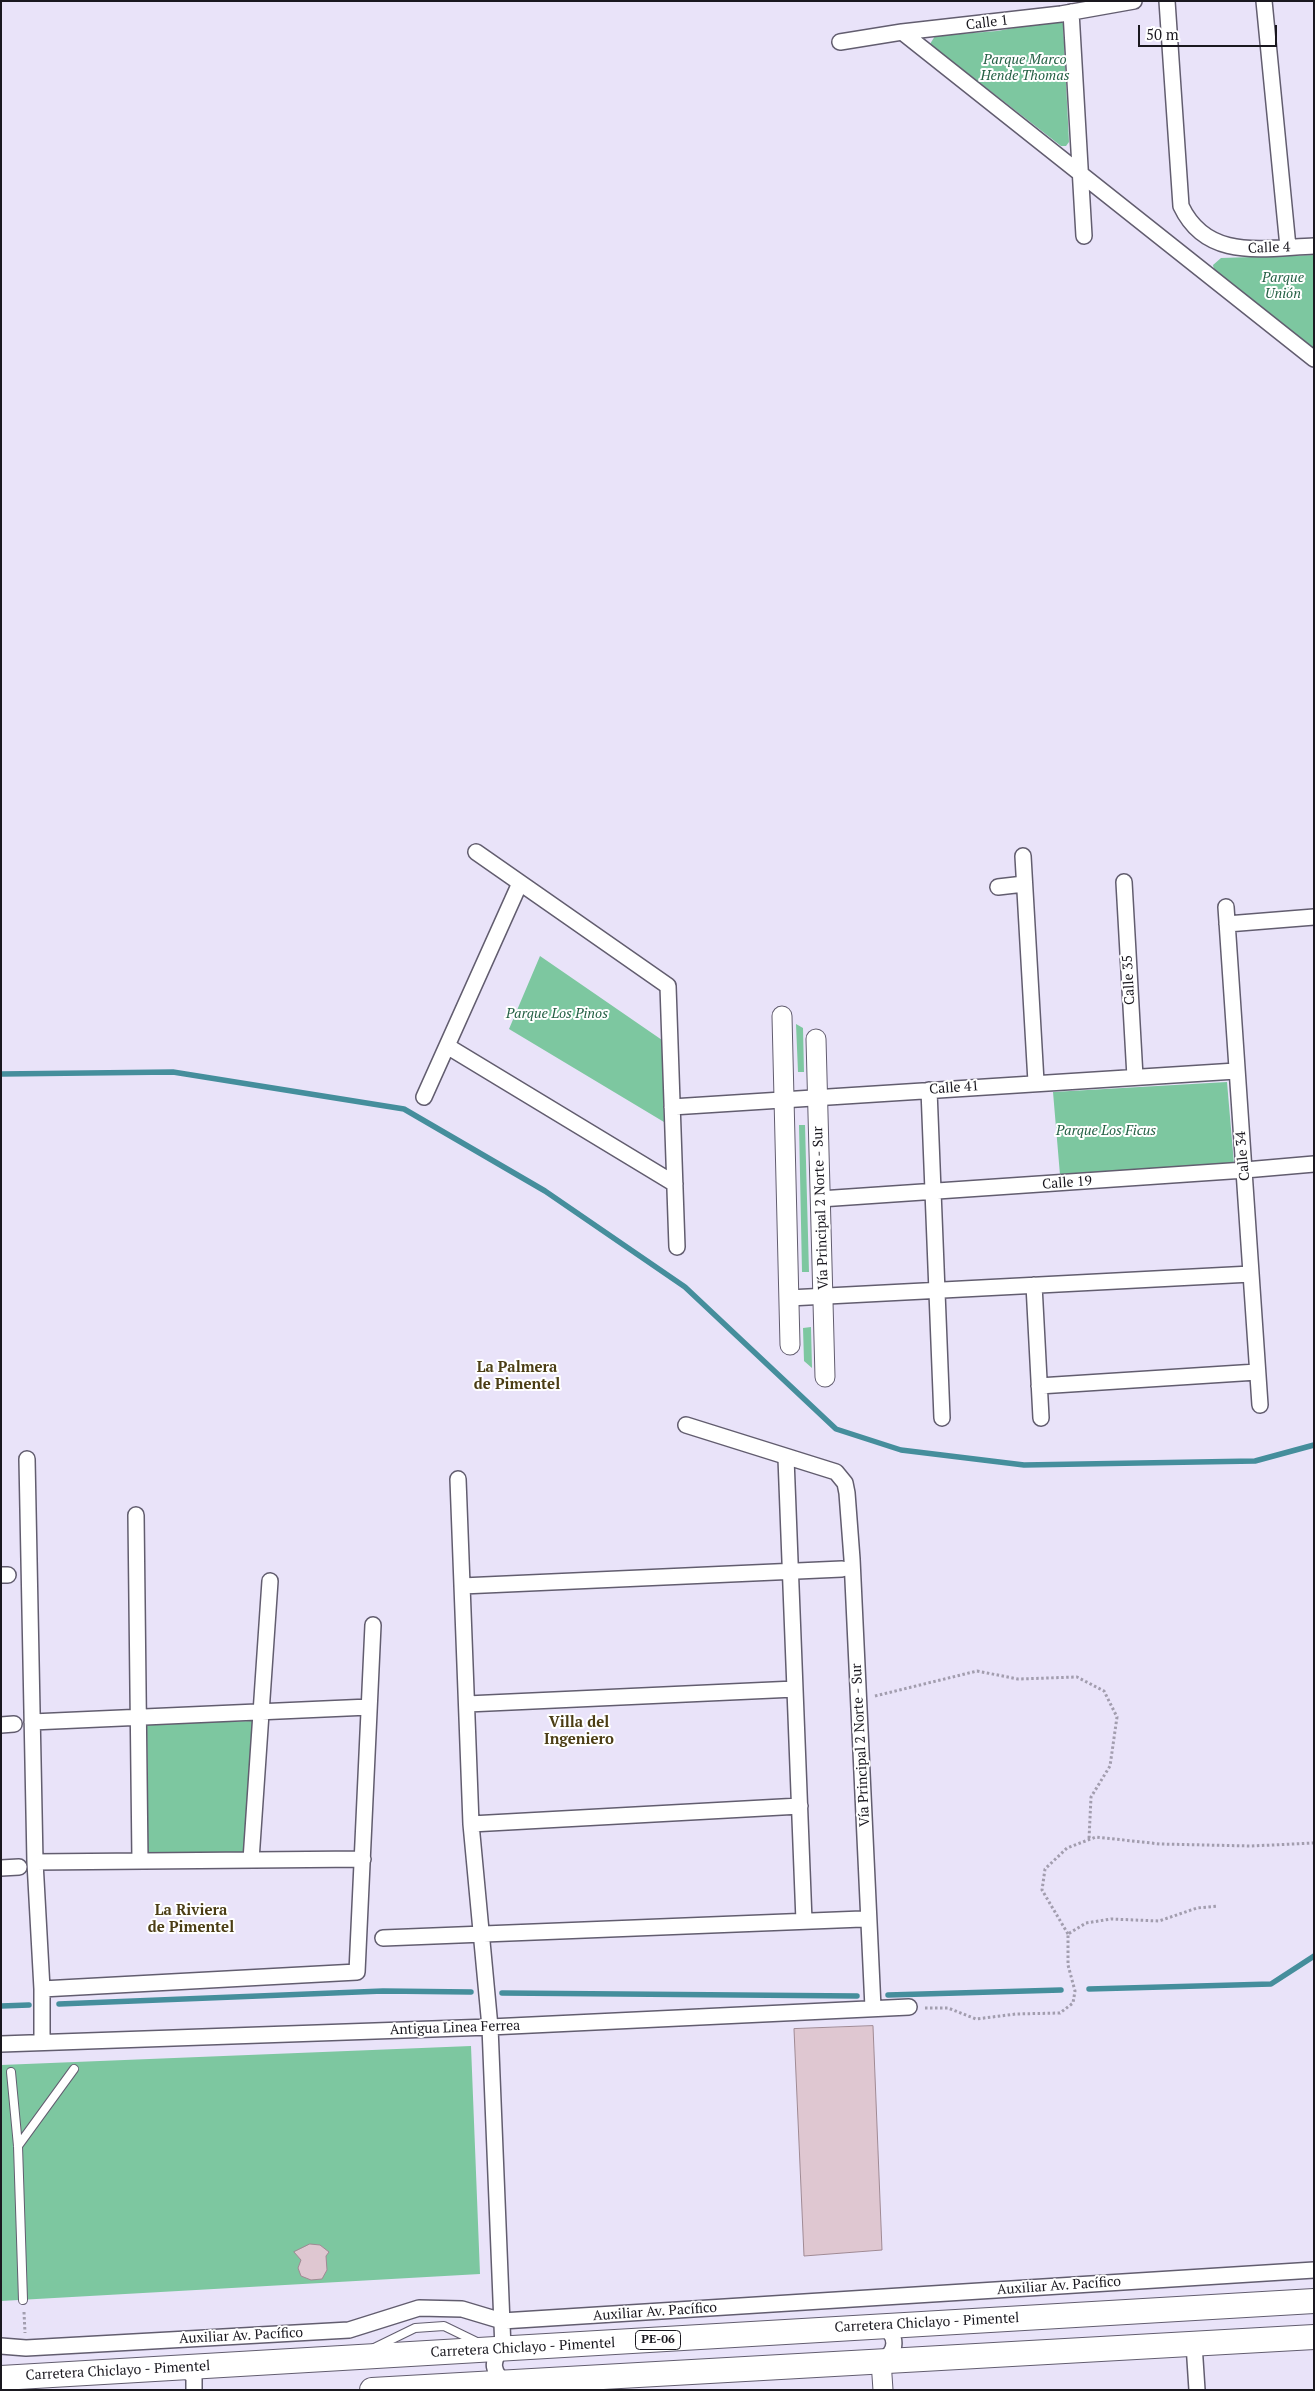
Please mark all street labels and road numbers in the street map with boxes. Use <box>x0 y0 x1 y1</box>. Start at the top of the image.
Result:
street label: Calle 1 <box>965 12 1009 34</box>
street label: Calle 4 <box>1248 239 1290 257</box>
street label: Calle 35 <box>1119 955 1139 1005</box>
street label: Calle 41 <box>929 1078 979 1098</box>
street label: Vía Principal 2 Norte - Sur <box>810 1126 832 1290</box>
street label: Calle 34 <box>1232 1130 1254 1182</box>
street label: Calle 19 <box>1042 1173 1092 1193</box>
street label: Vía Principal 2 Norte - Sur <box>848 1663 874 1827</box>
street label: Antigua Linea Ferrea <box>390 2017 520 2039</box>
street label: Auxiliar Av. Pacífico <box>996 2273 1122 2299</box>
street label: Auxiliar Av. Pacífico <box>592 2299 718 2325</box>
street label: Carretera Chiclayo - Pimentel <box>834 2310 1020 2336</box>
street label: Auxiliar Av. Pacífico <box>178 2324 304 2348</box>
road number: PE-06 <box>636 2330 680 2350</box>
street label: Carretera Chiclayo - Pimentel <box>430 2335 616 2361</box>
street label: Carretera Chiclayo - Pimentel <box>25 2358 211 2384</box>

